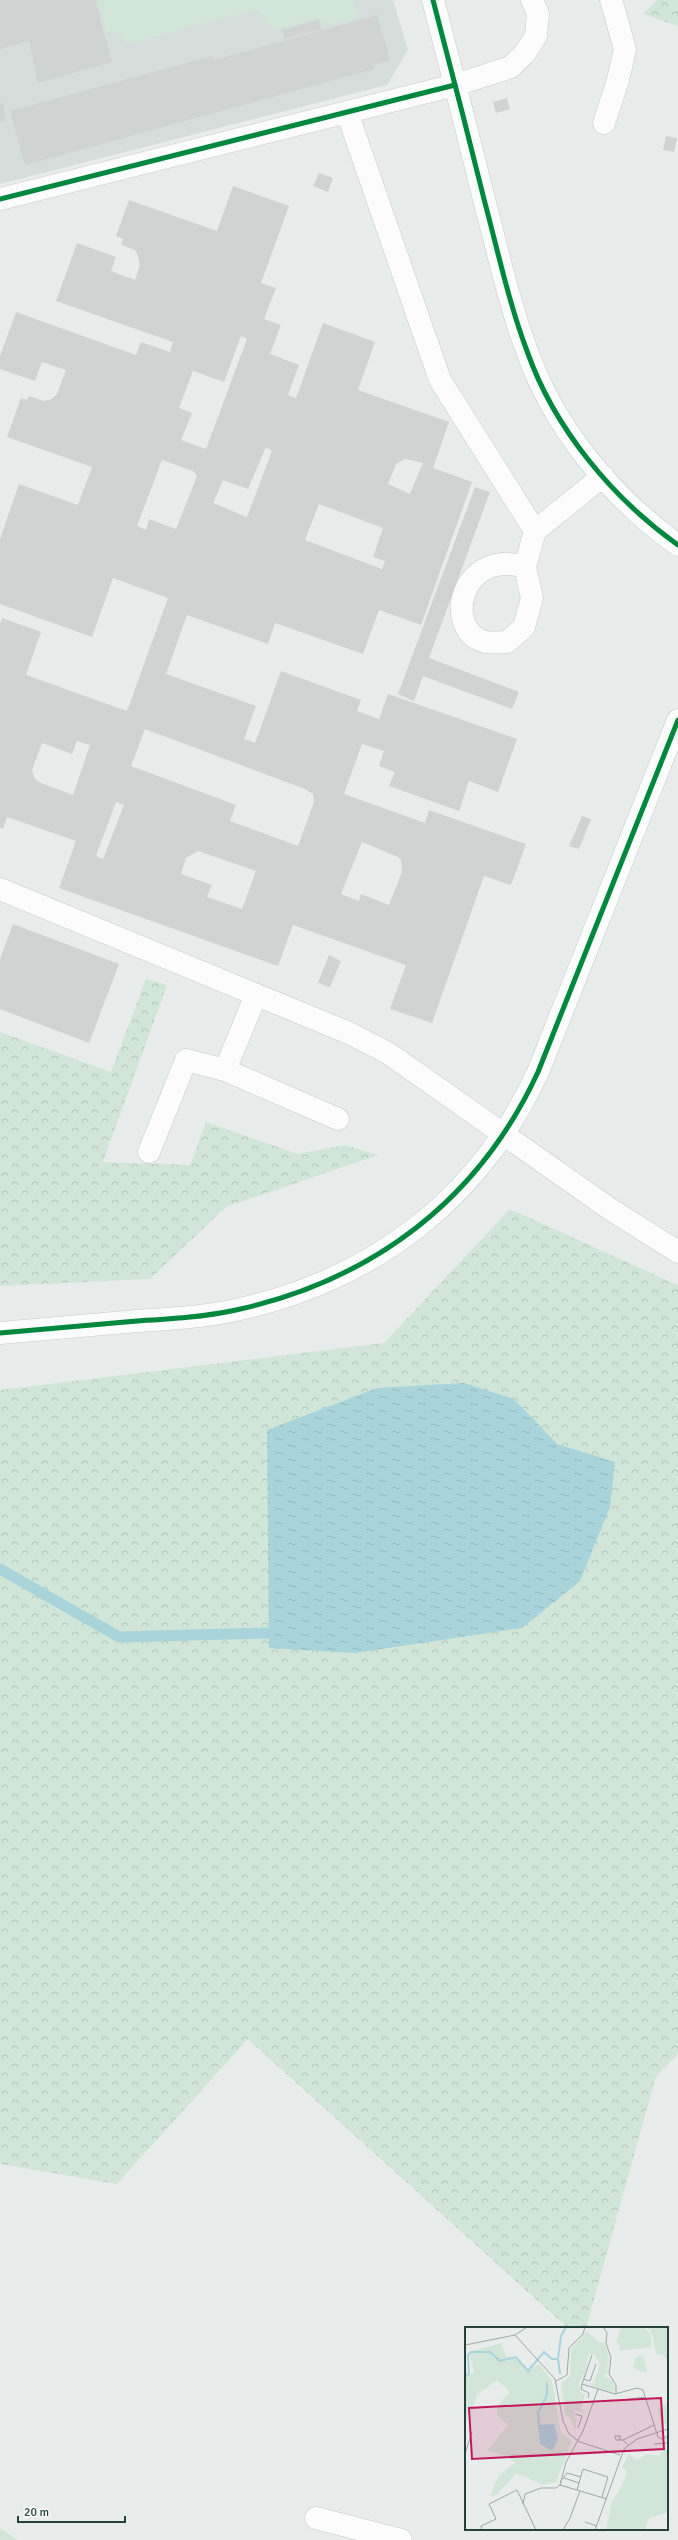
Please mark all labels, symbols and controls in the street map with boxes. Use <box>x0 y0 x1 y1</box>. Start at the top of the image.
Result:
inset map <box>465 2327 668 2530</box>
scale bar <box>18 2498 125 2524</box>
text: 20 m <box>24 2505 49 2520</box>

